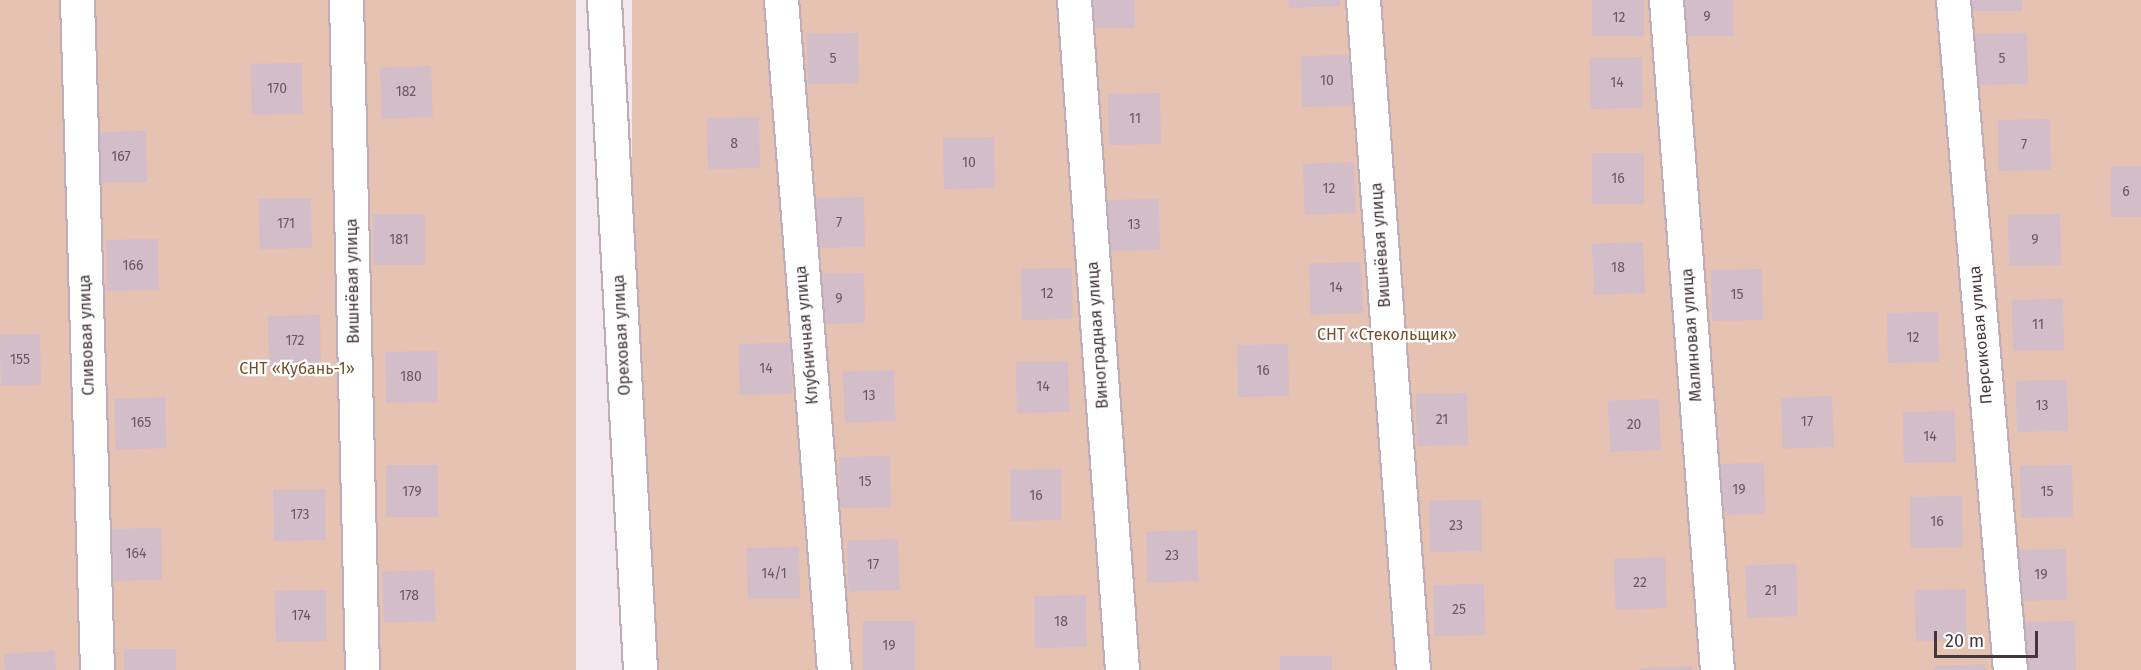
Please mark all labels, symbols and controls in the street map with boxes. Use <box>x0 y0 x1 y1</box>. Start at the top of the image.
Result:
house number: 9 <box>1703 9 1711 25</box>
house number: 12 <box>1613 10 1625 26</box>
house number: 5 <box>829 51 837 67</box>
house number: 5 <box>1998 51 2006 67</box>
house number: 10 <box>1320 73 1334 89</box>
house number: 14 <box>1610 75 1624 91</box>
house number: 170 <box>267 81 287 97</box>
house number: 182 <box>396 84 416 100</box>
house number: 11 <box>1129 111 1141 127</box>
house number: 8 <box>730 136 738 152</box>
house number: 7 <box>2021 137 2027 153</box>
house number: 167 <box>111 149 131 165</box>
house number: 10 <box>962 155 976 171</box>
house number: 16 <box>1611 171 1625 187</box>
house number: 12 <box>1323 181 1335 197</box>
street label: Вишнёвая улица <box>1367 182 1395 308</box>
house number: 6 <box>2122 184 2130 200</box>
house number: 7 <box>836 215 842 231</box>
house number: 171 <box>277 216 295 232</box>
house number: 13 <box>1127 217 1141 233</box>
street label: Вишнёвая улица <box>342 218 364 344</box>
house number: 181 <box>389 232 409 248</box>
house number: 9 <box>2031 232 2039 248</box>
house number: 166 <box>123 258 143 274</box>
house number: 18 <box>1611 260 1625 276</box>
street label: Виноградная улица <box>1083 261 1113 409</box>
street label: Клубничная улица <box>791 265 823 405</box>
street label: Персиковая улица <box>1965 265 1997 405</box>
street label: Малиновая улица <box>1678 267 1706 403</box>
street label: Сливовая улица <box>75 274 99 396</box>
street label: Ореховая улица <box>609 274 635 396</box>
house number: 14 <box>1329 280 1343 296</box>
house number: 12 <box>1041 286 1053 302</box>
house number: 15 <box>1730 287 1744 303</box>
house number: 9 <box>835 291 843 307</box>
house number: 11 <box>2032 317 2044 333</box>
park label: СНТ «Стекольщик» <box>1317 325 1457 345</box>
house number: 12 <box>1907 330 1919 346</box>
house number: 172 <box>286 333 304 349</box>
house number: 155 <box>10 352 30 368</box>
park label: СНТ «Кубань-1» <box>239 359 355 379</box>
house number: 14 <box>759 361 773 377</box>
house number: 16 <box>1256 363 1270 379</box>
house number: 180 <box>400 369 422 385</box>
house number: 14 <box>1036 379 1050 395</box>
house number: 13 <box>862 388 876 404</box>
house number: 13 <box>2035 398 2049 414</box>
house number: 21 <box>1436 412 1448 428</box>
house number: 17 <box>1801 414 1813 430</box>
house number: 165 <box>131 415 151 431</box>
house number: 20 <box>1627 417 1641 433</box>
house number: 14 <box>1923 429 1937 445</box>
house number: 15 <box>858 474 872 490</box>
house number: 19 <box>1732 482 1746 498</box>
house number: 179 <box>402 484 422 500</box>
house number: 15 <box>2040 484 2054 500</box>
house number: 16 <box>1029 488 1043 504</box>
house number: 173 <box>290 507 310 523</box>
house number: 16 <box>1930 514 1944 530</box>
house number: 23 <box>1449 518 1463 534</box>
house number: 164 <box>126 546 146 562</box>
house number: 23 <box>1165 548 1179 564</box>
house number: 17 <box>867 557 879 573</box>
house number: 14/1 <box>761 566 787 582</box>
house number: 19 <box>2034 567 2048 583</box>
house number: 22 <box>1633 575 1647 591</box>
house number: 21 <box>1765 583 1777 599</box>
house number: 178 <box>399 588 419 604</box>
house number: 25 <box>1452 602 1466 618</box>
house number: 174 <box>291 608 311 624</box>
house number: 18 <box>1054 614 1068 630</box>
scale bar <box>1937 619 2040 657</box>
text: 20 m <box>1945 630 1984 652</box>
house number: 19 <box>882 638 896 654</box>

